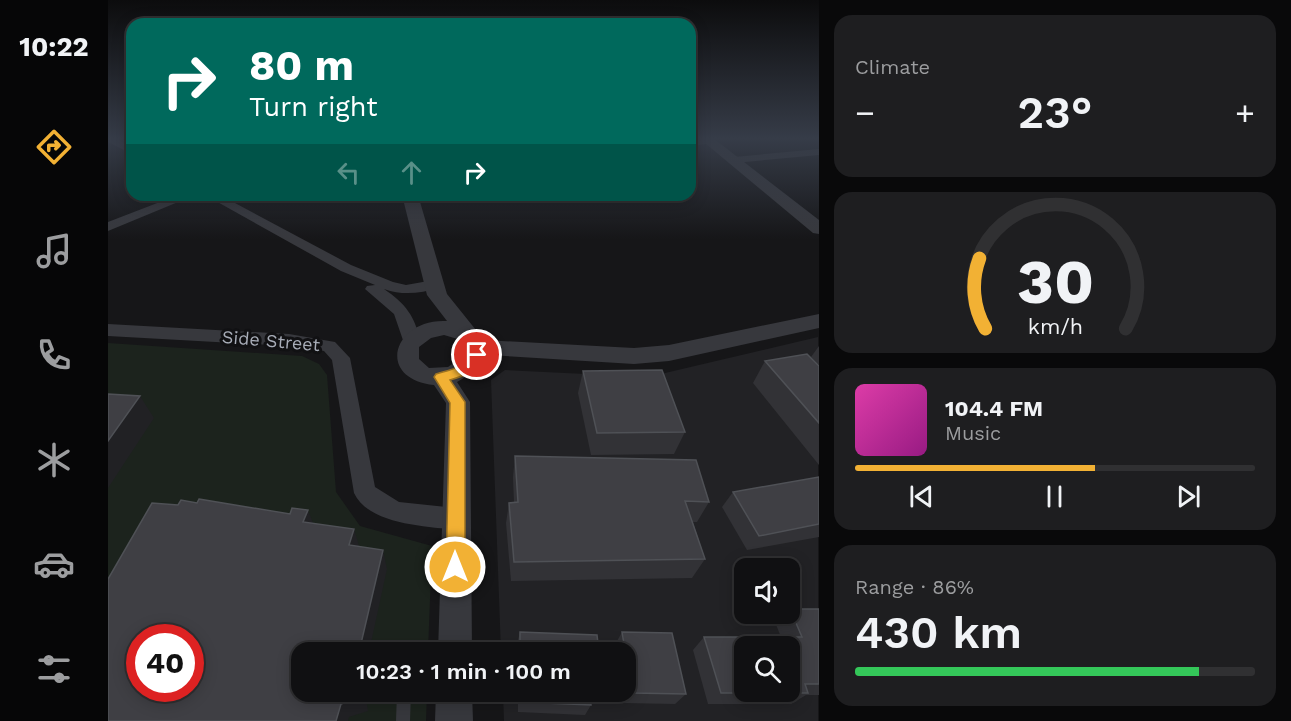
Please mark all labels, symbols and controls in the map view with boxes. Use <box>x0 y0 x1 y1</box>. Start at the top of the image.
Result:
text: 10:22 <box>19 31 89 63</box>
text: 80 m <box>249 41 354 90</box>
icon: right <box>150 42 228 120</box>
text: Climate <box>855 55 930 79</box>
text: 23° <box>1018 86 1092 139</box>
text: Turn right <box>249 91 378 123</box>
text: − <box>855 93 875 132</box>
text: + <box>1235 93 1255 132</box>
icon: directions <box>33 126 75 168</box>
icon: left <box>332 156 365 189</box>
icon: ahead <box>395 156 428 189</box>
icon: right <box>458 156 491 189</box>
icon: music <box>33 230 75 272</box>
text: 30 <box>1016 245 1094 318</box>
text: km/h <box>1027 315 1083 340</box>
street label: Side Street <box>221 326 321 355</box>
pin <box>451 329 502 380</box>
icon: phone <box>33 334 75 376</box>
icon: arrive <box>460 338 493 371</box>
text: 104.4 FM <box>945 396 1043 421</box>
text: Music <box>945 421 1001 445</box>
icon: climate <box>33 439 75 481</box>
icon: previous <box>905 480 938 513</box>
icon: pause <box>1038 480 1071 513</box>
icon: next <box>1172 480 1205 513</box>
position arrow <box>423 535 487 599</box>
icon: car <box>33 543 75 585</box>
map controls <box>734 558 800 702</box>
button: sound <box>734 558 800 624</box>
text: Range · 86% <box>855 575 974 599</box>
text: 430 km <box>855 606 1022 659</box>
speed limit sign: 40 <box>126 624 204 702</box>
button: search <box>734 636 800 702</box>
icon: filters <box>33 648 75 690</box>
text: 10:23 · 1 min · 100 m <box>356 659 571 684</box>

